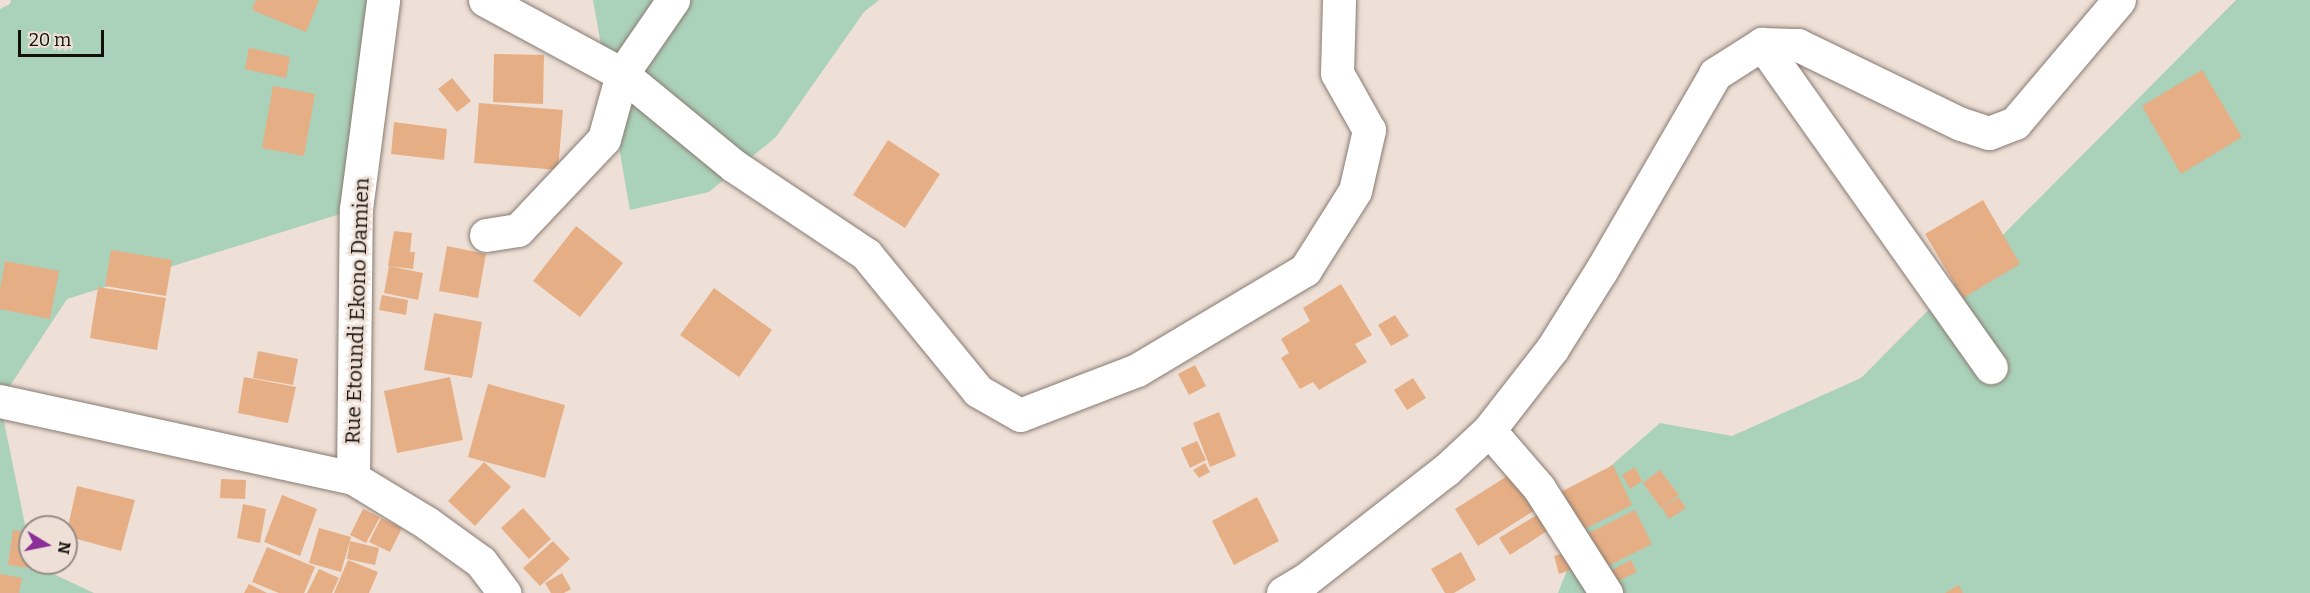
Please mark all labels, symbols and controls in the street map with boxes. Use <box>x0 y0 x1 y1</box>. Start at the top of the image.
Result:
scale bar <box>21 18 106 56</box>
text: 20 m <box>29 29 71 51</box>
street label: Rue Etoundi Ekono Damien <box>340 177 374 445</box>
north arrow <box>18 515 78 575</box>
text: N <box>54 540 75 556</box>

